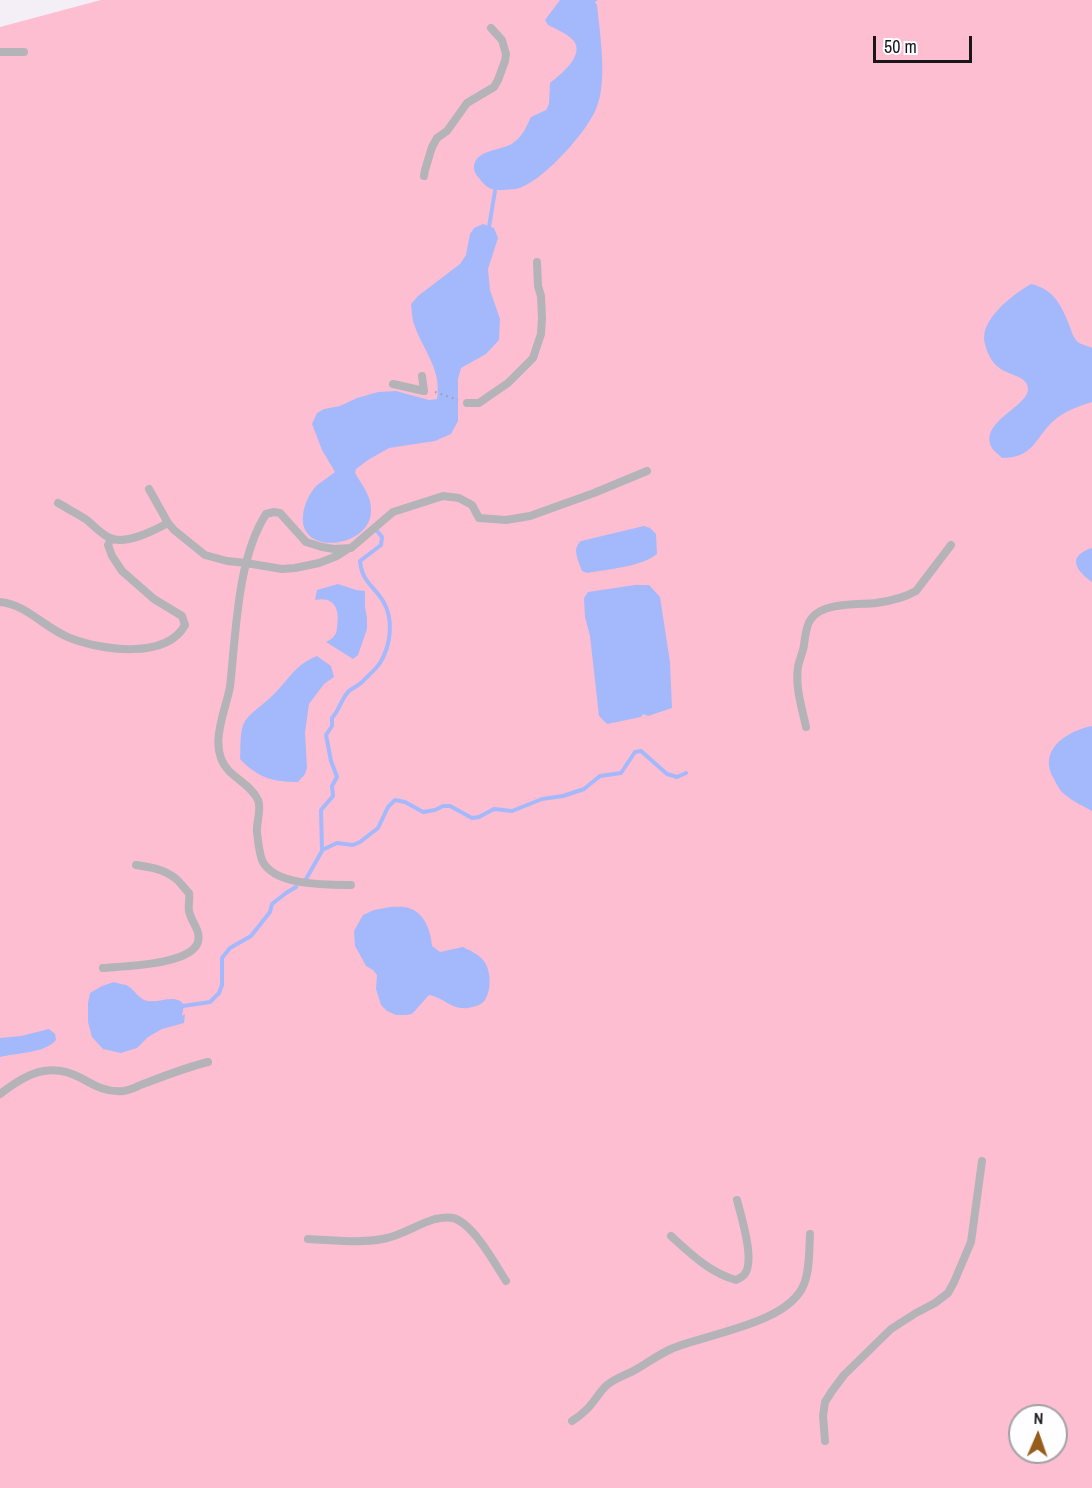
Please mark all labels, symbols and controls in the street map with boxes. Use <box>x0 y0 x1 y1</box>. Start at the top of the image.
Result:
scale bar <box>876 24 975 62</box>
text: 50 m <box>884 34 917 59</box>
north arrow <box>1008 1404 1068 1464</box>
text: N <box>1033 1407 1044 1429</box>

